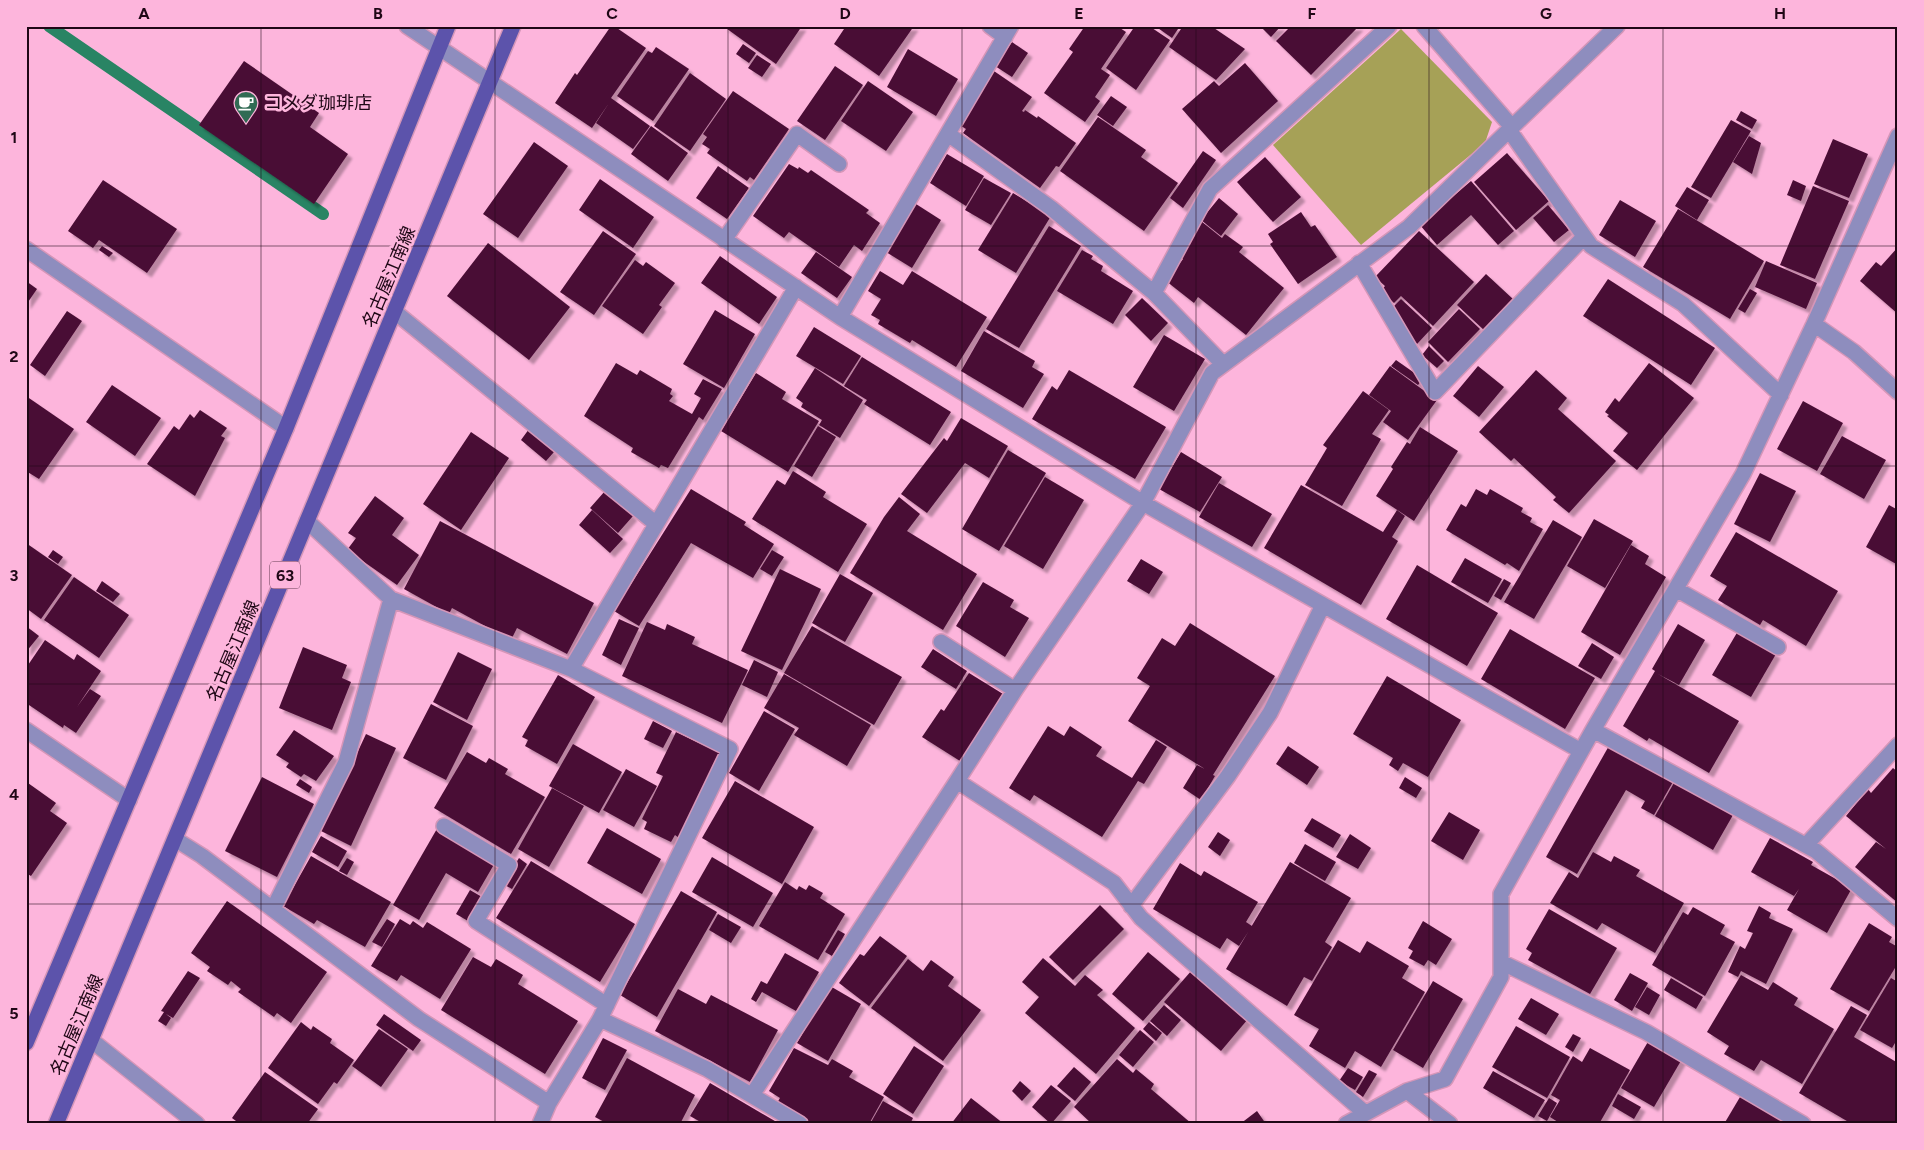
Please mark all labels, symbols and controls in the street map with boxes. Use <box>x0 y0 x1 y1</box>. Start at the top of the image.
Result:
text: A <box>138 4 150 23</box>
text: B <box>373 4 383 23</box>
text: C <box>606 4 618 23</box>
text: D <box>839 4 851 23</box>
text: E <box>1074 4 1084 23</box>
text: F <box>1308 4 1317 23</box>
text: G <box>1540 4 1552 23</box>
text: H <box>1774 4 1786 23</box>
cafe icon: コメダ珈琲店 <box>233 90 259 124</box>
place label: コメダ珈琲店 <box>264 92 372 114</box>
text: 1 <box>11 128 17 147</box>
street label: 名古屋江南線 <box>358 223 420 331</box>
text: 2 <box>9 347 19 366</box>
road number: 63 <box>270 562 300 588</box>
text: 3 <box>10 566 19 585</box>
street label: 名古屋江南線 <box>202 597 264 705</box>
text: 4 <box>9 785 19 804</box>
street label: 名古屋江南線 <box>46 971 108 1079</box>
text: 5 <box>9 1004 19 1023</box>

